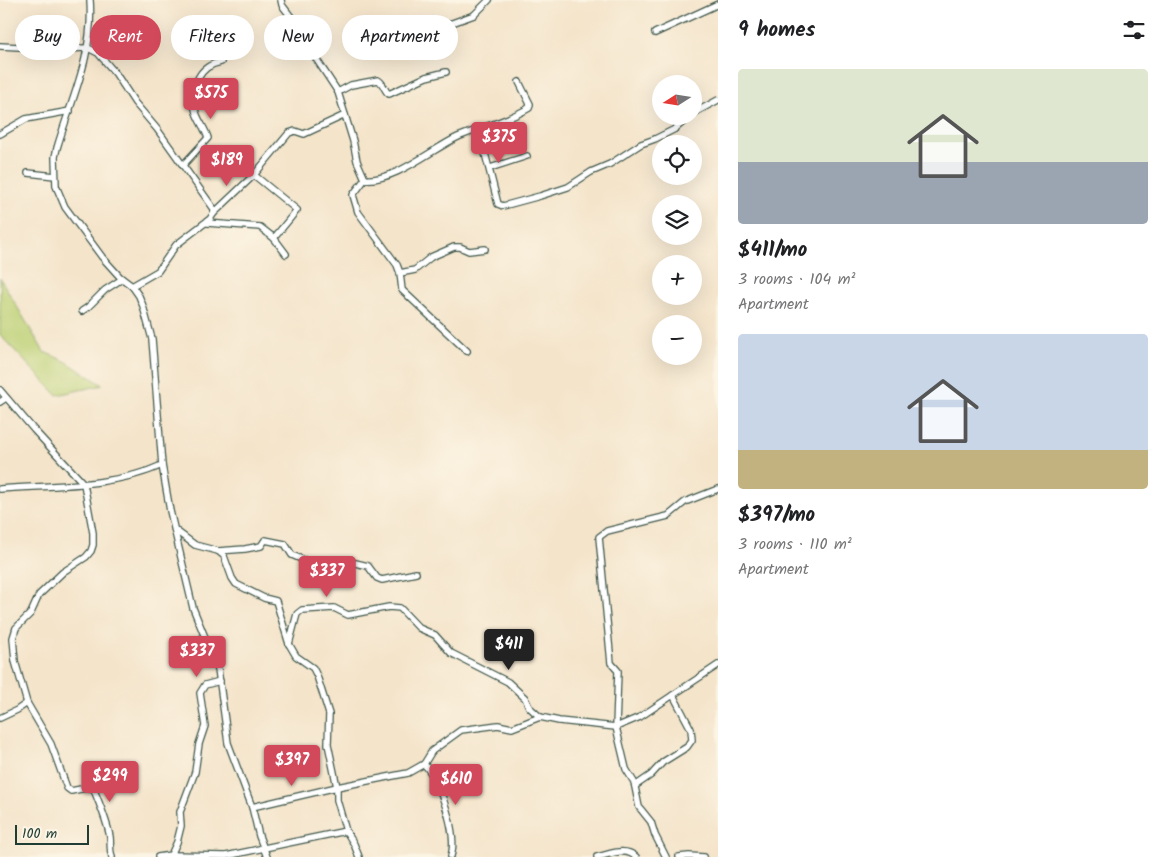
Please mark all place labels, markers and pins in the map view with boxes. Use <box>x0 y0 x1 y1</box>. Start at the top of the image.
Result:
pin: $575 <box>181 78 241 120</box>
pin: $375 <box>469 121 529 164</box>
pin: $189 <box>197 144 257 187</box>
pin: $337 <box>297 556 357 598</box>
pin: $411 <box>479 628 539 671</box>
pin: $337 <box>167 636 227 678</box>
pin: $397 <box>262 744 322 787</box>
pin: $299 <box>80 760 140 803</box>
pin: $610 <box>426 764 486 806</box>

